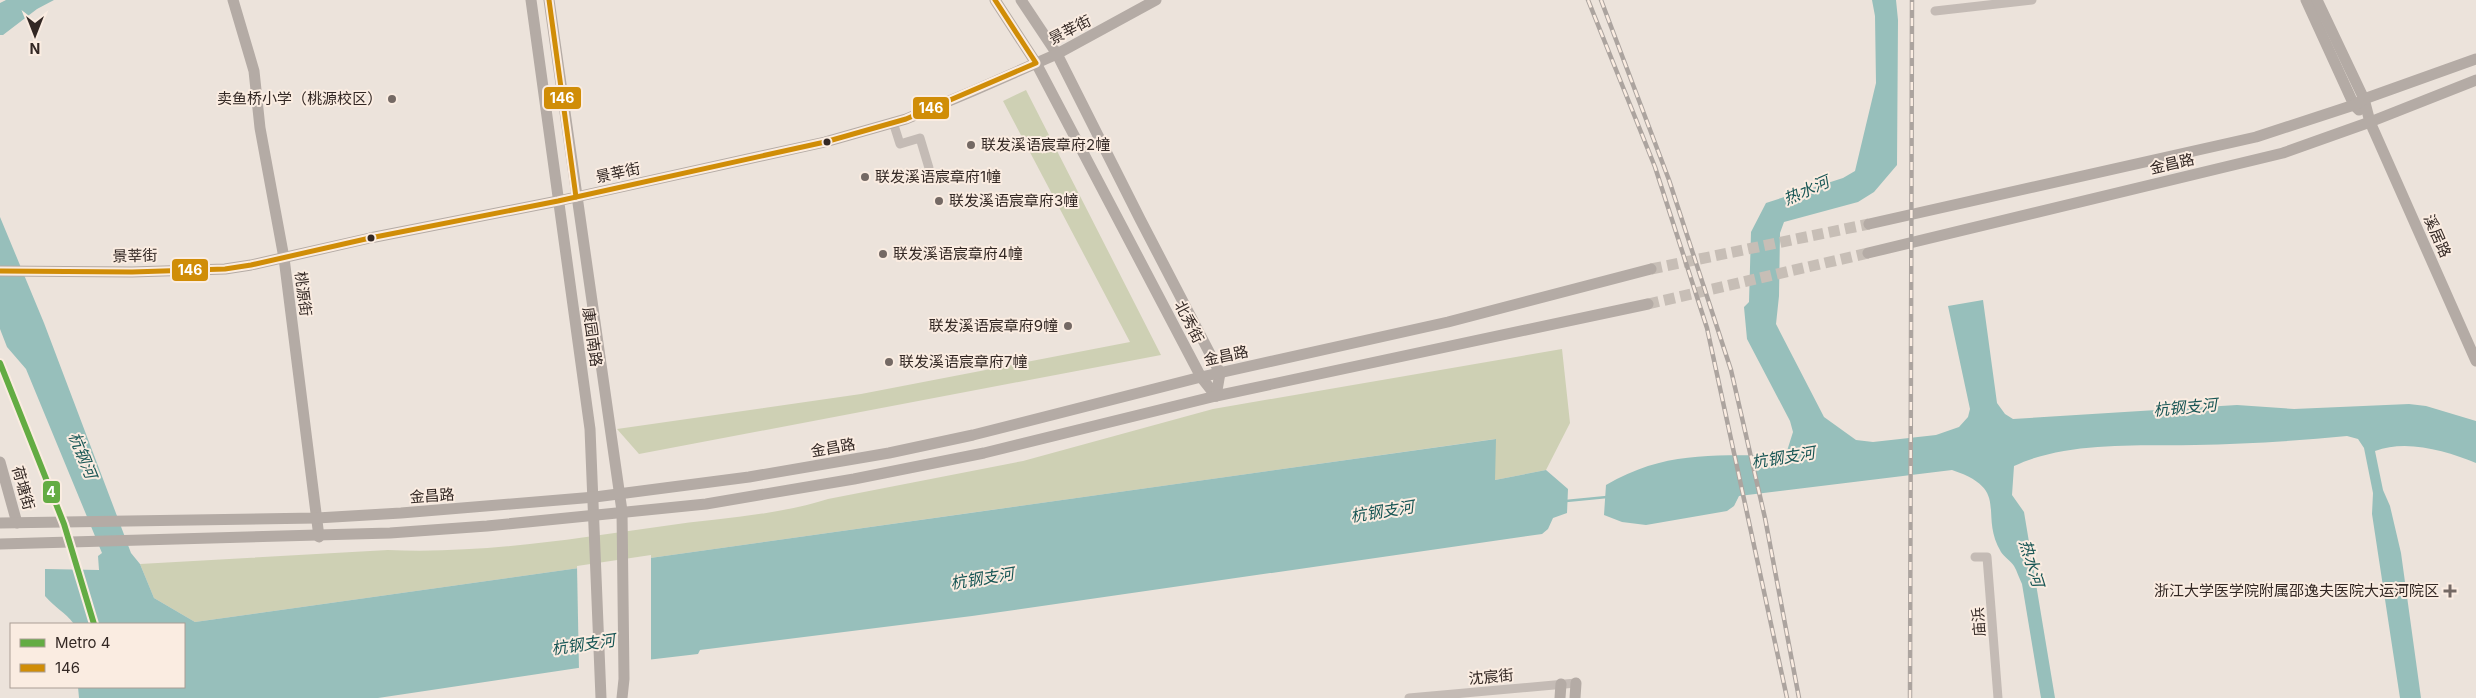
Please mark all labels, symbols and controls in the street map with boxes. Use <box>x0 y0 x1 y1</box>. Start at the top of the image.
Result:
north arrow <box>10 10 60 60</box>
street label: 景莘街 <box>1045 11 1094 48</box>
text: N <box>30 40 40 57</box>
line badge: 146 <box>543 86 582 110</box>
place label: 卖鱼桥小学（桃源校区） <box>217 89 382 108</box>
text: 146 <box>550 89 574 106</box>
marker: 卖鱼桥小学（桃源校区） <box>386 93 398 105</box>
line badge: 146 <box>912 96 950 120</box>
text: 146 <box>919 99 943 116</box>
place label: 联发溪语宸章府2幢 <box>981 135 1110 154</box>
unlabelled marker <box>822 137 832 147</box>
marker: 联发溪语宸章府2幢 <box>965 139 977 151</box>
street label: 金昌路 <box>2148 149 2196 178</box>
street label: 景莘街 <box>594 159 642 186</box>
place label: 联发溪语宸章府1幢 <box>875 167 1001 186</box>
water label: 热水河 <box>1780 170 1835 209</box>
marker: 联发溪语宸章府1幢 <box>859 171 871 183</box>
place label: 联发溪语宸章府3幢 <box>949 191 1078 210</box>
marker: 联发溪语宸章府3幢 <box>933 195 945 207</box>
street label: 溪居路 <box>2420 211 2455 260</box>
unlabelled marker <box>366 233 376 243</box>
place label: 联发溪语宸章府4幢 <box>893 244 1023 263</box>
street label: 景莘街 <box>112 246 158 265</box>
marker: 联发溪语宸章府4幢 <box>877 248 889 260</box>
line badge: 146 <box>171 258 209 282</box>
text: 146 <box>178 261 202 278</box>
street label: 桃源街 <box>291 270 316 317</box>
street label: 北秀街 <box>1171 297 1208 346</box>
street label: 康园南路 <box>579 306 606 368</box>
place label: 联发溪语宸章府9幢 <box>929 316 1058 335</box>
marker: 联发溪语宸章府9幢 <box>1062 320 1074 332</box>
street label: 金昌路 <box>1202 342 1250 369</box>
place label: 联发溪语宸章府7幢 <box>899 352 1028 371</box>
marker: 联发溪语宸章府7幢 <box>883 356 895 368</box>
water label: 杭钢支河 <box>2152 394 2221 420</box>
water label: 杭钢河 <box>65 429 102 484</box>
street label: 金昌路 <box>809 434 857 461</box>
water label: 杭钢支河 <box>1750 442 1819 472</box>
street label: 荷塘街 <box>8 464 39 512</box>
line badge: 4 <box>42 480 61 504</box>
text: 4 <box>46 483 56 500</box>
street label: 金昌路 <box>409 484 455 507</box>
water label: 杭钢支河 <box>1349 496 1418 526</box>
water label: 热水河 <box>2015 537 2049 592</box>
water label: 杭钢支河 <box>949 563 1018 593</box>
place label: 浙江大学医学院附属邵逸夫医院大运河院区 <box>2154 581 2439 600</box>
marker: 浙江大学医学院附属邵逸夫医院大运河院区 <box>2443 584 2457 598</box>
street label: 庙浜 <box>1968 606 1989 638</box>
legend <box>10 623 185 688</box>
water label: 杭钢支河 <box>550 629 619 658</box>
text: Metro 4 <box>55 633 111 652</box>
text: 146 <box>55 658 80 677</box>
street label: 沈宸街 <box>1468 665 1514 688</box>

